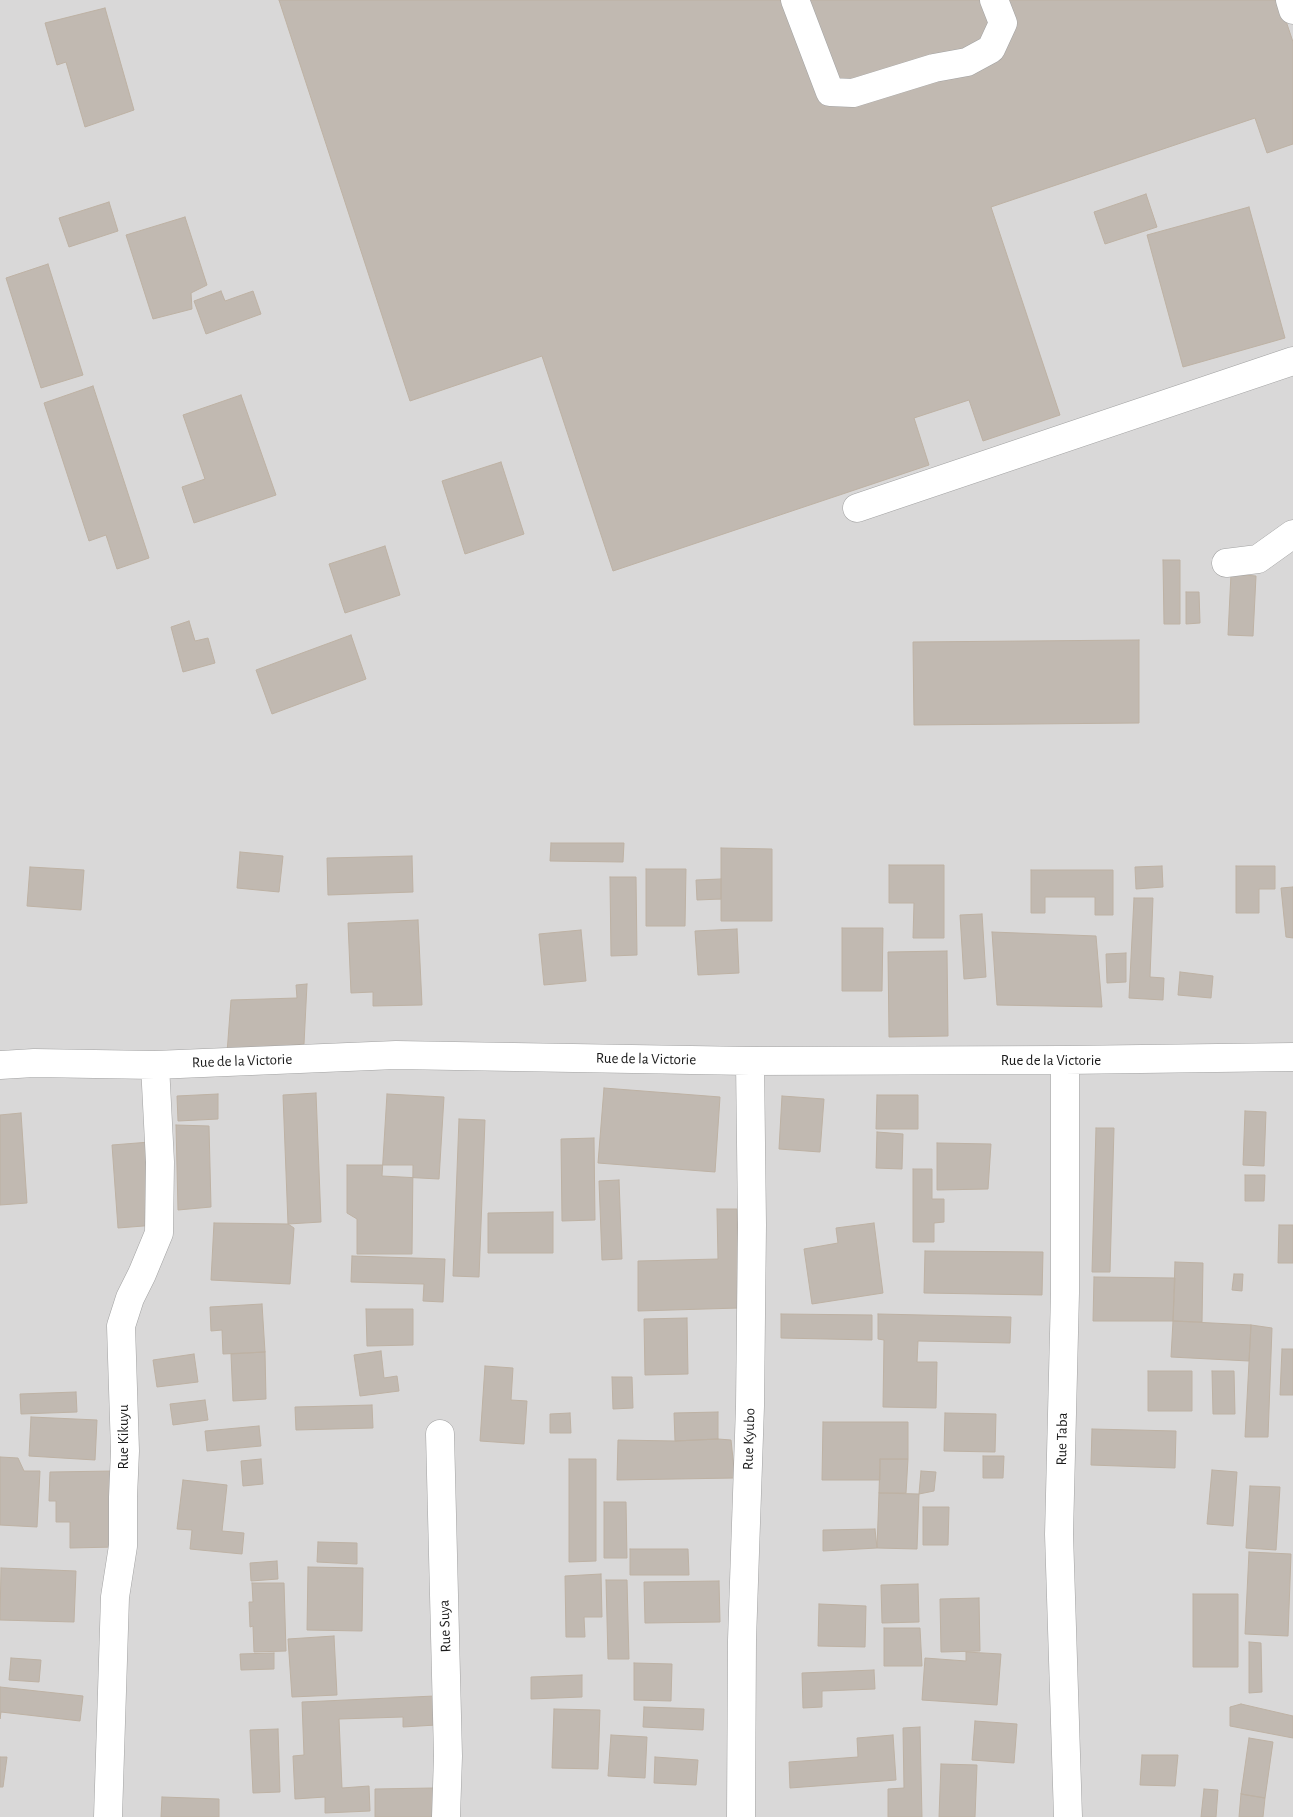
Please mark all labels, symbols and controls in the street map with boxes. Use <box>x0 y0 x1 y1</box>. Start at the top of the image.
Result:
street label: Rue de la Victorie <box>596 1049 696 1069</box>
street label: Rue de la Victorie <box>192 1050 292 1072</box>
street label: Rue de la Victorie <box>1001 1051 1101 1069</box>
street label: Rue Kikuyu <box>114 1404 132 1470</box>
street label: Rue Kyubo <box>739 1408 759 1470</box>
street label: Rue Taba <box>1053 1412 1071 1466</box>
street label: Rue Suya <box>435 1599 455 1653</box>

